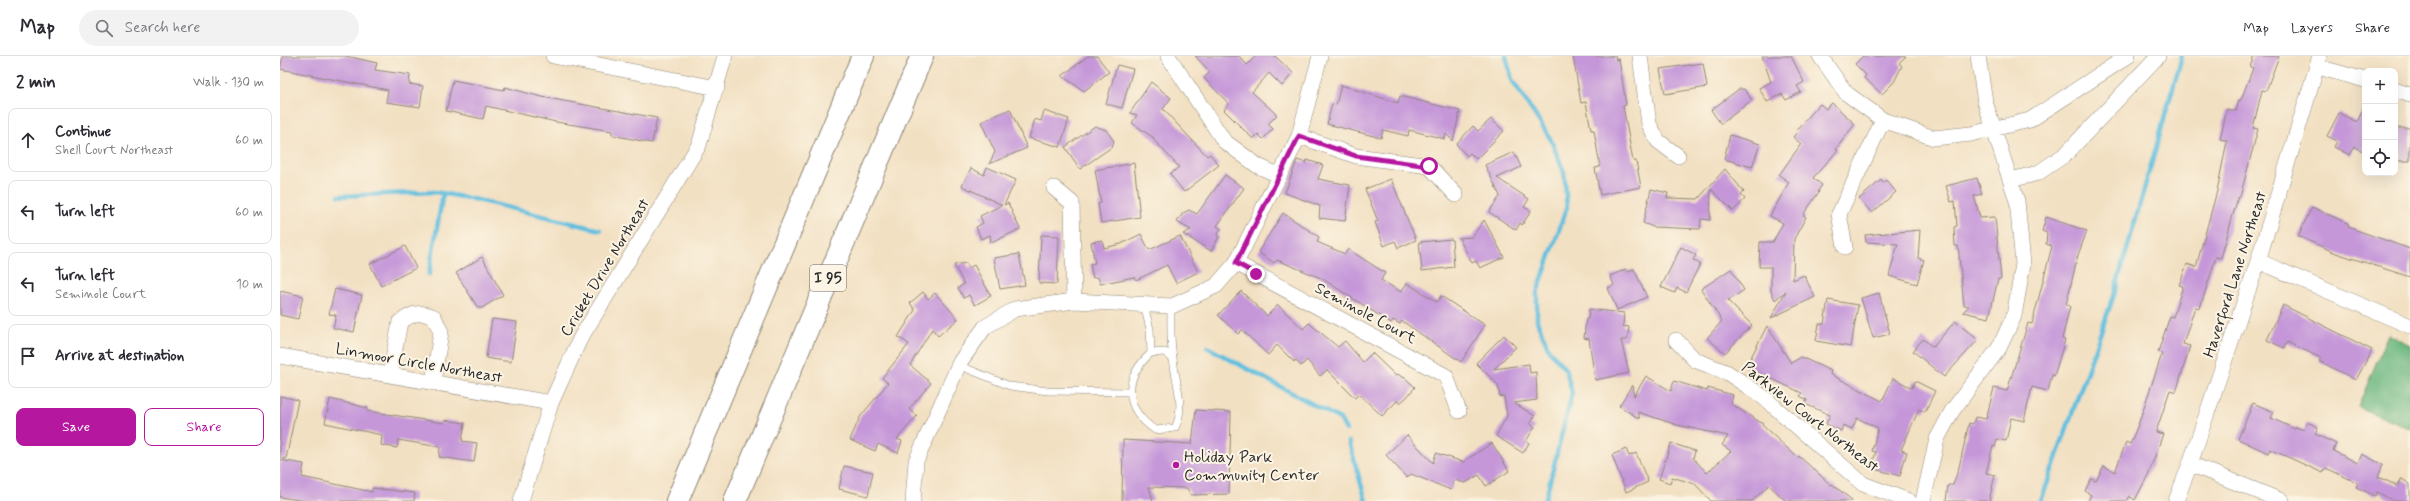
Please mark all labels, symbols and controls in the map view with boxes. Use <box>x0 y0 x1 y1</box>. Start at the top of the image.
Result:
search box <box>79 10 359 46</box>
text: Map <box>20 15 55 40</box>
icon: search <box>93 17 115 39</box>
text: Search here <box>125 18 200 38</box>
text: Map <box>2243 19 2269 37</box>
text: Layers <box>2291 19 2333 37</box>
text: Share <box>2355 19 2390 37</box>
map controls <box>2362 68 2398 176</box>
button: + <box>2362 68 2398 104</box>
text: 2 min <box>16 71 56 93</box>
text: Walk · 130 m <box>193 74 264 91</box>
button: − <box>2362 104 2398 140</box>
text: Continue <box>55 122 111 142</box>
icon: ahead <box>17 129 39 151</box>
text: 60 m <box>235 132 263 149</box>
button: locate <box>2362 140 2398 176</box>
text: Shell Court Northeast <box>55 142 173 159</box>
route start <box>1420 157 1438 175</box>
street label: Haverford Lane Northeast <box>2199 189 2274 361</box>
street label: Cricket Drive Northeast <box>556 195 655 341</box>
icon: left <box>17 201 39 223</box>
text: Turn left <box>55 202 115 222</box>
text: 60 m <box>235 204 263 221</box>
road number: I 95 <box>810 265 846 291</box>
route end <box>1247 265 1265 283</box>
text: Turn left <box>55 266 115 286</box>
icon: left <box>17 273 39 295</box>
text: 10 m <box>236 276 263 293</box>
street label: Seminole Court <box>1311 278 1420 349</box>
text: Seminole Court <box>55 286 146 303</box>
street label: Linmoor Circle Northeast <box>334 338 504 388</box>
icon: arrive <box>17 345 39 367</box>
text: Arrive at destination <box>55 346 184 366</box>
street label: Parkview Court Northeast <box>1737 357 1883 477</box>
button: Save <box>16 408 136 446</box>
button: Share <box>144 408 264 446</box>
place label: Holiday Park Community Center <box>1184 447 1320 486</box>
marker: Holiday Park Community Center <box>1171 460 1181 470</box>

